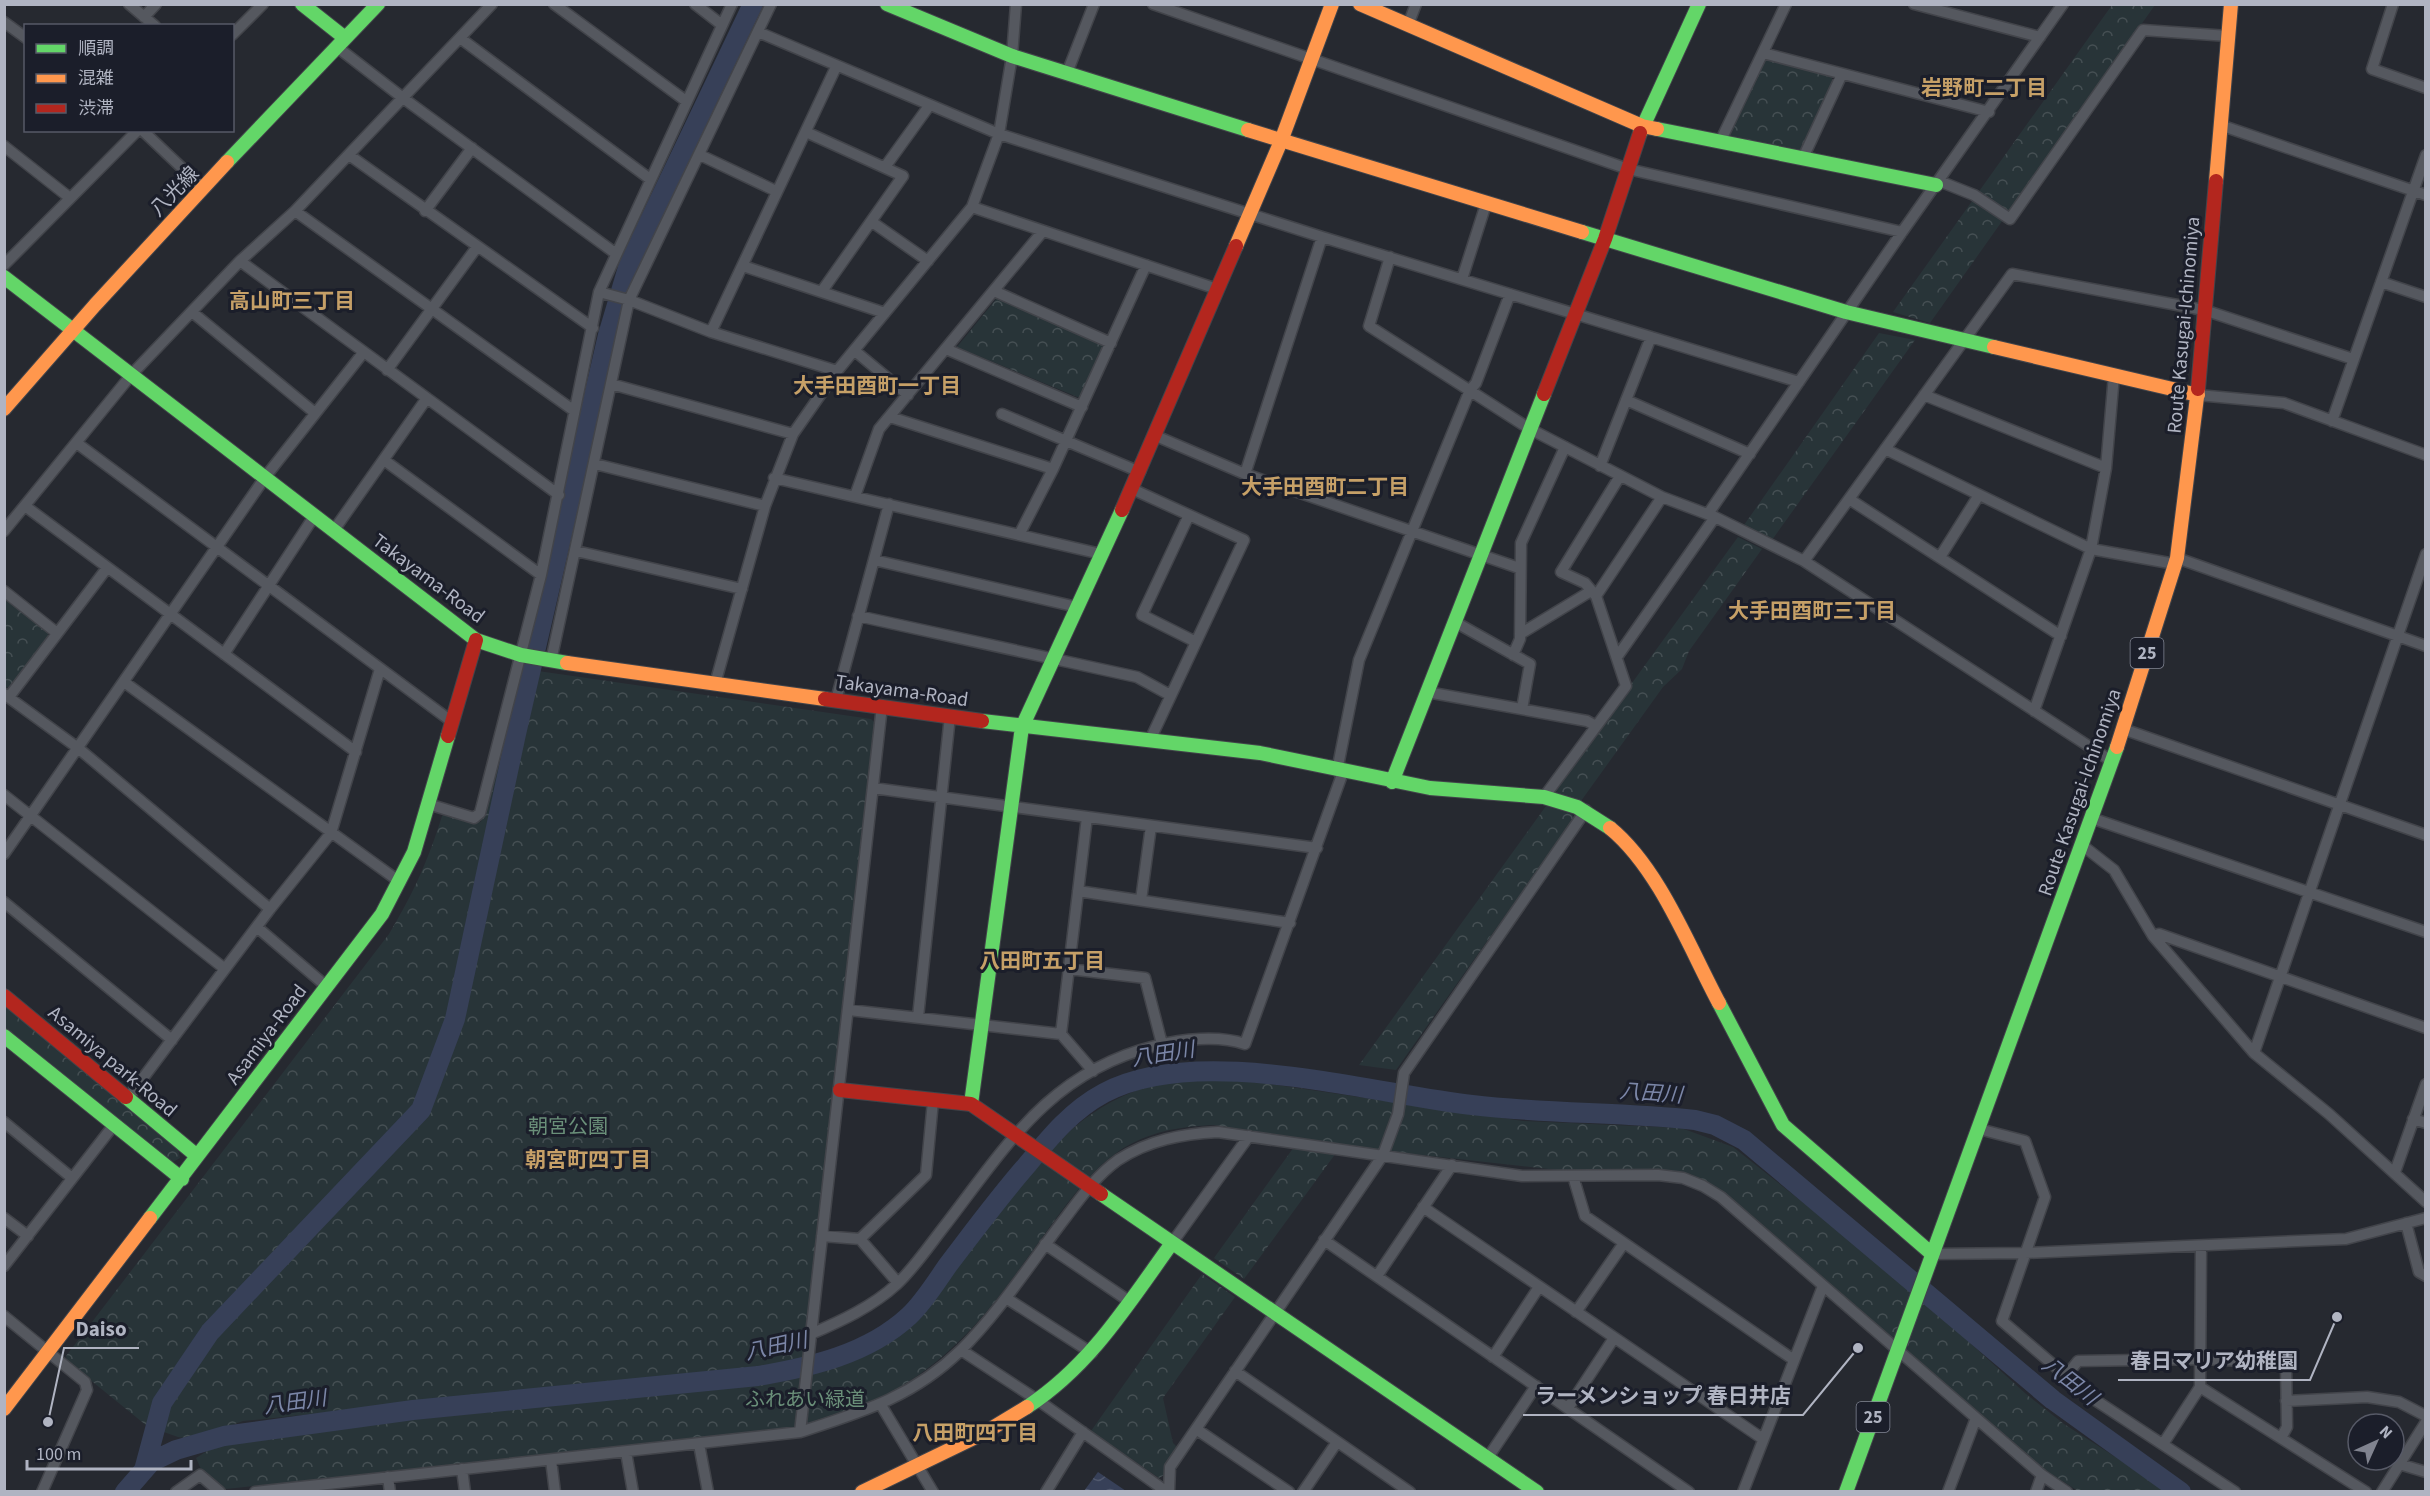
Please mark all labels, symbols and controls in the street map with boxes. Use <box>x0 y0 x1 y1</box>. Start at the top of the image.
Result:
legend <box>24 24 234 132</box>
text: 順調 <box>78 36 114 61</box>
text: 混雑 <box>78 66 114 91</box>
district label: 岩野町二丁目 <box>1921 73 2047 103</box>
text: 渋滞 <box>78 96 114 121</box>
street label: 八光線 <box>144 160 206 223</box>
street label: Route Kasugai-Ichinomiya <box>2161 215 2207 435</box>
district label: 高山町三丁目 <box>229 286 355 316</box>
district label: 大手田酉町一丁目 <box>793 371 961 401</box>
district label: 大手田酉町二丁目 <box>1241 472 1409 502</box>
street label: Takayama-Road <box>366 527 490 630</box>
district label: 大手田酉町三丁目 <box>1728 596 1896 626</box>
road number: 25 <box>2130 638 2164 668</box>
street label: Takayama-Road <box>834 668 970 714</box>
street label: Route Kasugai-Ichinomiya <box>2031 685 2129 900</box>
district label: 八田町五丁目 <box>979 946 1105 976</box>
street label: Asamiya-Road <box>220 978 314 1091</box>
street label: Asamiya park-Road <box>42 1000 183 1124</box>
water label: 八田川 <box>1130 1034 1198 1074</box>
water label: 八田川 <box>1619 1076 1685 1110</box>
park label: 朝宮公園 <box>528 1113 608 1141</box>
district label: 朝宮町四丁目 <box>525 1145 651 1175</box>
callout: Daiso <box>64 1309 139 1348</box>
text: Daiso <box>75 1314 127 1344</box>
water label: 八田川 <box>742 1324 812 1367</box>
callout: 春日マリア幼稚園 <box>2118 1341 2310 1380</box>
text: 春日マリア幼稚園 <box>2130 1346 2298 1376</box>
water label: 八田川 <box>2036 1350 2106 1413</box>
callout: ラーメンショップ 春日井店 <box>1523 1376 1803 1415</box>
text: ラーメンショップ 春日井店 <box>1535 1381 1791 1411</box>
water label: 八田川 <box>262 1382 330 1421</box>
park label: ふれあい緑道 <box>745 1386 865 1414</box>
road number: 25 <box>1856 1402 1890 1432</box>
north arrow <box>2346 1412 2406 1472</box>
district label: 八田町四丁目 <box>912 1418 1038 1448</box>
text: N <box>2374 1421 2397 1444</box>
scale bar <box>27 1433 190 1471</box>
text: 100 m <box>36 1442 81 1467</box>

